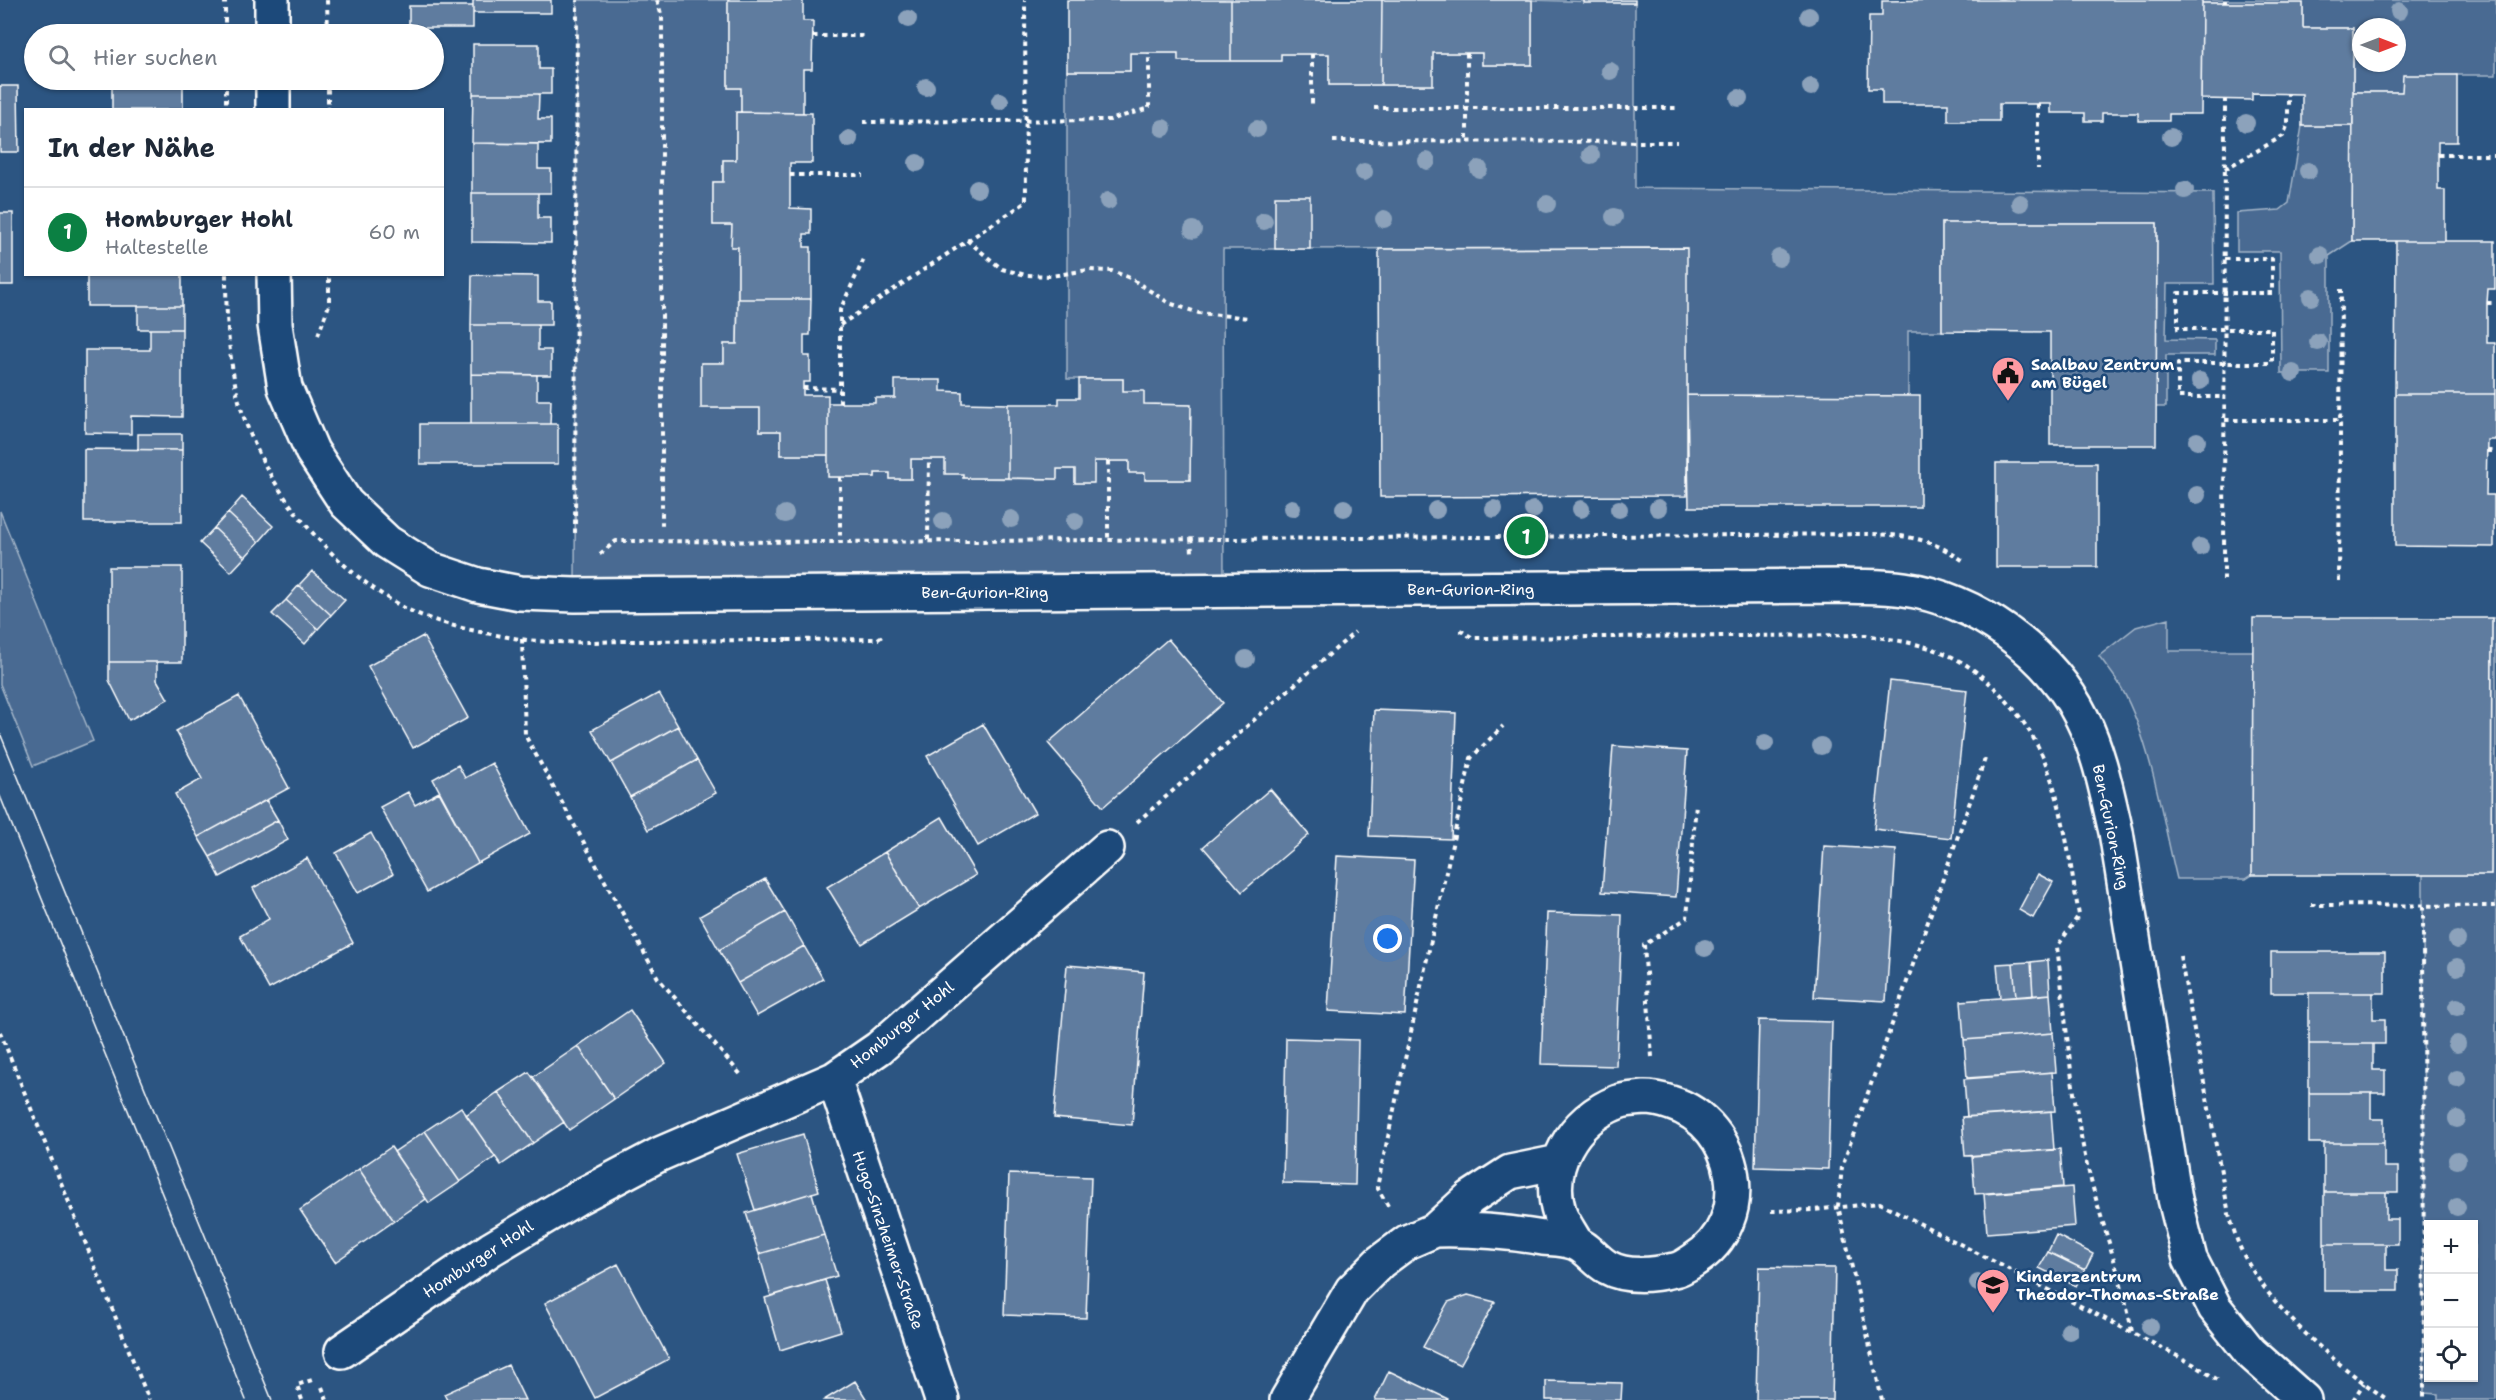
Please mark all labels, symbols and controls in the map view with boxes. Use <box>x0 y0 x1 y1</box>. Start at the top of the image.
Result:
north arrow <box>2352 18 2406 72</box>
search box <box>24 24 444 90</box>
icon: search <box>45 41 78 74</box>
text: Hier suchen <box>93 43 218 72</box>
text: In der Nähe <box>48 130 215 165</box>
text: Homburger Hohl <box>105 205 293 234</box>
text: 1 <box>63 219 72 245</box>
text: 60 m <box>368 219 420 245</box>
text: Haltestelle <box>105 234 209 260</box>
place label: Saalbau Zentrum am Bügel <box>2031 354 2175 393</box>
public building icon: Saalbau Zentrum am Bügel <box>1990 355 2026 402</box>
pin: 1 <box>1506 514 1546 558</box>
street label: Ben-Gurion-Ring <box>1407 579 1535 600</box>
street label: Ben-Gurion-Ring <box>921 582 1049 603</box>
street label: Ben-Gurion-Ring <box>2087 763 2135 892</box>
your location <box>1373 924 1402 953</box>
street label: Homburger Hohl <box>846 977 958 1073</box>
street label: Hugo-Sinzheimer-Straße <box>847 1148 929 1332</box>
street label: Homburger Hohl <box>419 1215 537 1303</box>
map controls <box>2424 1220 2478 1382</box>
button: + <box>2424 1220 2478 1274</box>
place label: Kinderzentrum Theodor-Thomas-Straße <box>2016 1266 2219 1305</box>
school or university icon: Kinderzentrum Theodor-Thomas-Straße <box>1975 1267 2011 1314</box>
button: − <box>2424 1274 2478 1328</box>
button: locate <box>2424 1328 2478 1382</box>

